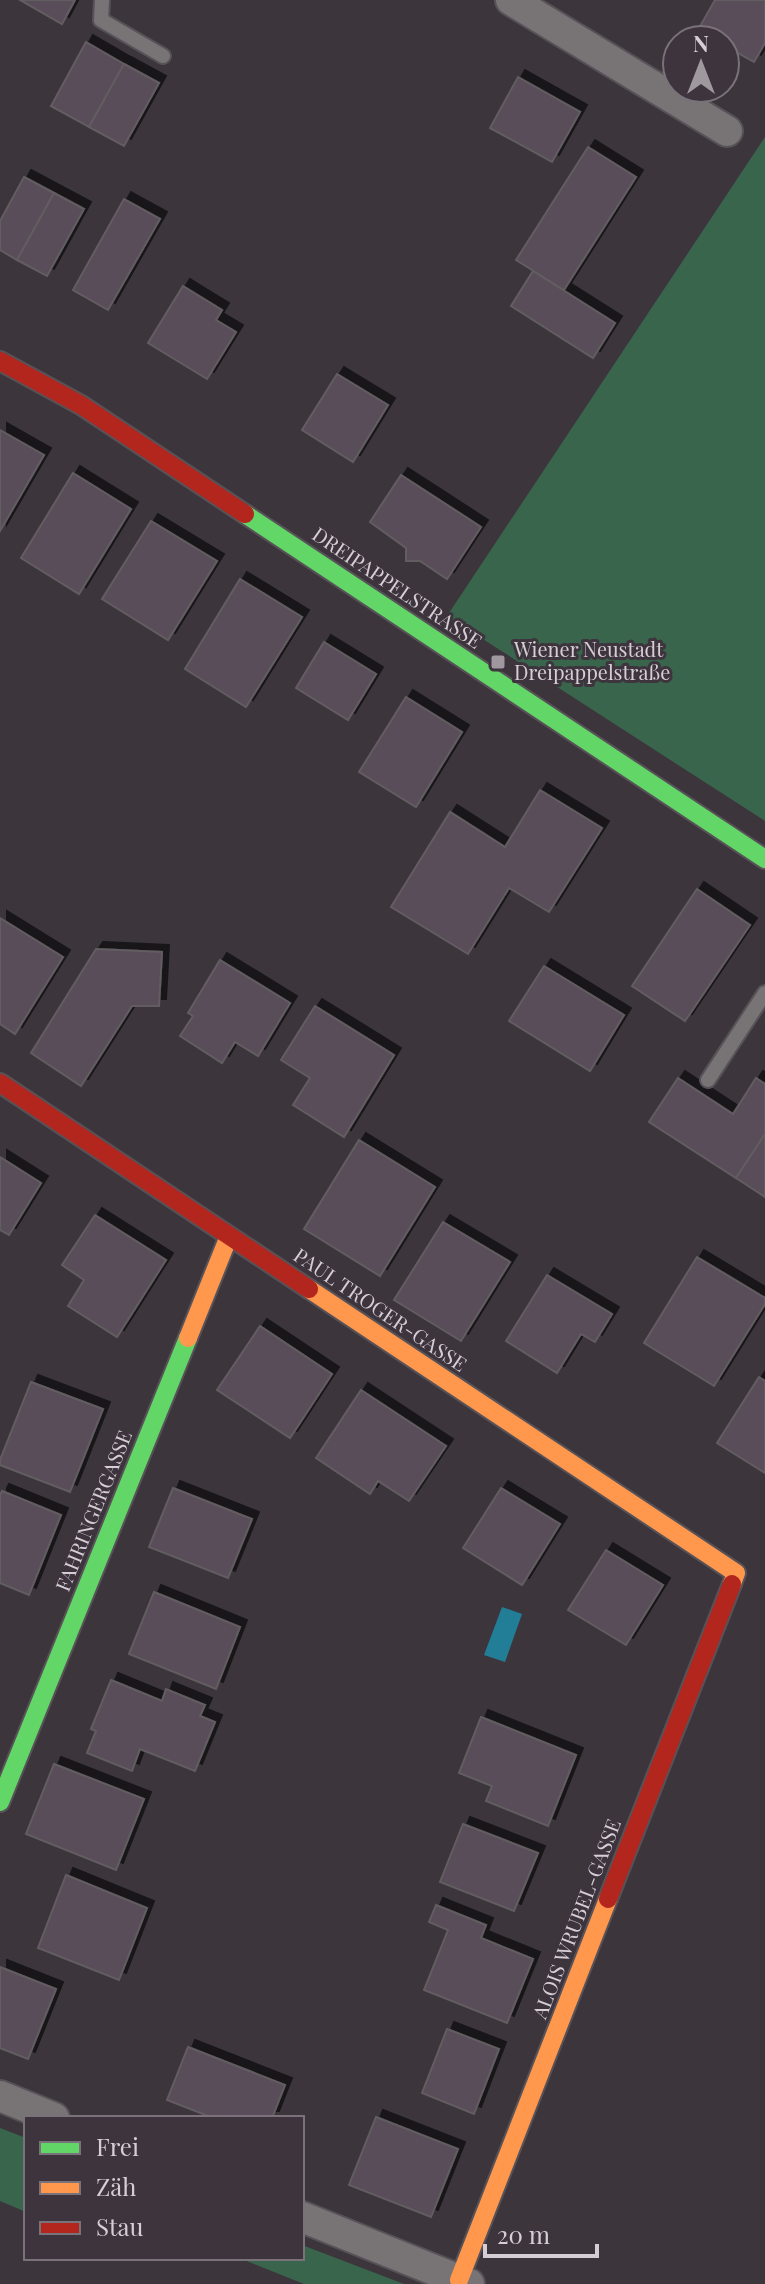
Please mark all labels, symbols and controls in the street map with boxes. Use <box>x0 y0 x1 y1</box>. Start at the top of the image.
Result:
north arrow <box>661 24 741 104</box>
text: N <box>693 28 709 58</box>
street label: DREIPAPPELSTRASSE <box>308 520 488 654</box>
place label: Wiener Neustadt Dreipappelstraße <box>513 635 670 685</box>
marker: Wiener Neustadt Dreipappelstraße <box>489 653 507 671</box>
street label: PAUL TROGER-GASSE <box>289 1241 473 1377</box>
street label: FAHRINGERGASSE <box>48 1426 137 1595</box>
street label: ALOIS WRUBEL-GASSE <box>525 1815 626 2023</box>
legend <box>24 2116 304 2260</box>
text: Frei <box>96 2130 139 2162</box>
text: Zäh <box>96 2170 136 2202</box>
scale bar <box>485 2208 597 2258</box>
text: Stau <box>96 2210 143 2242</box>
text: 20 m <box>497 2218 550 2250</box>

